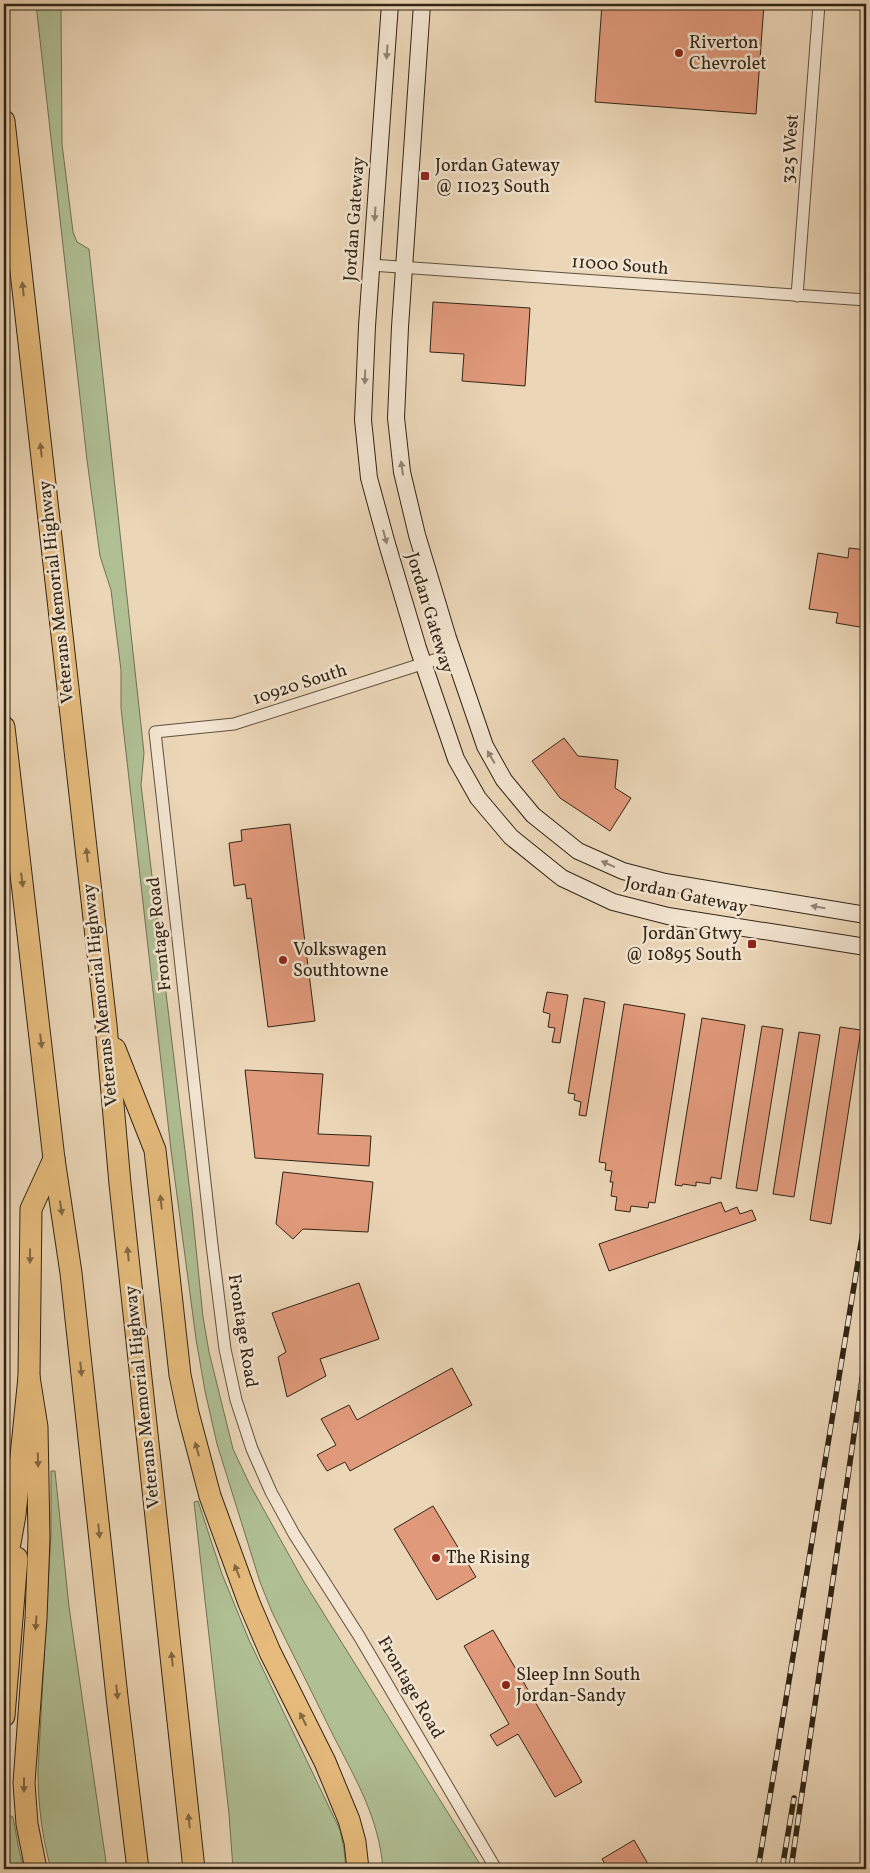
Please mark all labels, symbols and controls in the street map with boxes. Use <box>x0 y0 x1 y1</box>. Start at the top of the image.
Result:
place label: Riverton Chevrolet <box>689 31 767 77</box>
one-way arrow <box>382 45 390 61</box>
marker: Riverton Chevrolet <box>673 47 685 59</box>
street label: 325 West <box>776 113 806 185</box>
place label: Jordan Gateway @ 11023 South <box>435 154 560 200</box>
street label: Jordan Gateway <box>338 156 372 282</box>
marker: Jordan Gateway @ 11023 South <box>419 170 431 182</box>
one-way arrow <box>371 207 379 223</box>
street label: 11000 South <box>571 250 670 282</box>
one-way arrow <box>19 280 27 296</box>
one-way arrow <box>361 369 369 385</box>
one-way arrow <box>37 442 45 458</box>
one-way arrow <box>398 460 406 476</box>
street label: Veterans Memorial Highway <box>33 479 81 705</box>
one-way arrow <box>381 529 389 544</box>
street label: Jordan Gateway <box>399 550 459 677</box>
street label: 10920 South <box>250 658 351 712</box>
one-way arrow <box>487 749 495 764</box>
one-way arrow <box>83 847 91 863</box>
one-way arrow <box>601 860 615 868</box>
street label: Jordan Gateway <box>622 871 750 921</box>
one-way arrow <box>18 872 26 888</box>
street label: Frontage Road <box>142 876 178 992</box>
street label: Veterans Memorial Highway <box>77 882 125 1108</box>
one-way arrow <box>810 903 826 911</box>
place label: Jordan Gtwy @ 10895 South <box>625 922 742 968</box>
place label: Volkswagen Southtowne <box>293 938 388 984</box>
marker: Jordan Gtwy @ 10895 South <box>746 938 758 950</box>
marker: Volkswagen Southtowne <box>277 954 289 966</box>
one-way arrow <box>37 1033 45 1049</box>
one-way arrow <box>157 1193 165 1209</box>
one-way arrow <box>58 1200 66 1216</box>
one-way arrow <box>124 1246 132 1262</box>
one-way arrow <box>26 1248 34 1264</box>
street label: Frontage Road <box>221 1272 263 1390</box>
street label: Veterans Memorial Highway <box>119 1284 167 1510</box>
one-way arrow <box>77 1361 85 1377</box>
one-way arrow <box>193 1441 201 1456</box>
one-way arrow <box>35 1452 43 1468</box>
one-way arrow <box>95 1523 103 1539</box>
place label: The Rising <box>446 1546 530 1571</box>
marker: The Rising <box>430 1552 442 1564</box>
one-way arrow <box>232 1563 240 1578</box>
one-way arrow <box>31 1615 39 1631</box>
street label: Frontage Road <box>371 1632 449 1744</box>
one-way arrow <box>168 1651 176 1667</box>
place label: Sleep Inn South Jordan-Sandy <box>516 1663 641 1709</box>
marker: Sleep Inn South Jordan-Sandy <box>500 1679 512 1691</box>
one-way arrow <box>113 1684 121 1700</box>
one-way arrow <box>299 1712 307 1726</box>
one-way arrow <box>20 1777 28 1793</box>
one-way arrow <box>185 1812 193 1828</box>

